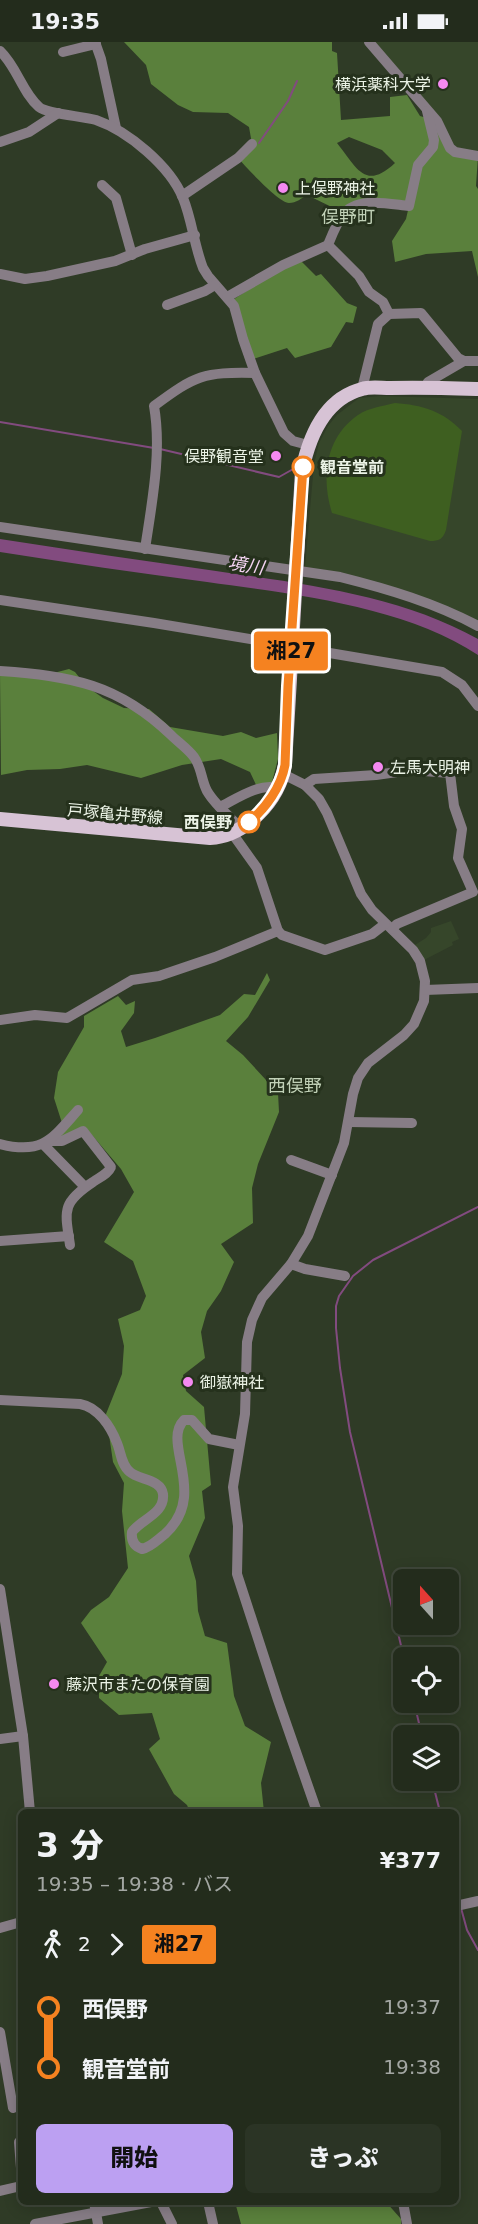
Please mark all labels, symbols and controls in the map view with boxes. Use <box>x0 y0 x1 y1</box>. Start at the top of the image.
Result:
text: 19:35 <box>30 9 100 34</box>
place label: 横浜薬科大学 <box>335 75 431 94</box>
marker: 横浜薬科大学 <box>436 77 450 91</box>
place label: 上俣野神社 <box>295 179 375 198</box>
marker: 上俣野神社 <box>276 181 290 195</box>
district label: 俣野町 <box>321 206 375 227</box>
place label: 俣野観音堂 <box>184 447 264 466</box>
marker: 俣野観音堂 <box>269 449 283 463</box>
marker: 観音堂前 <box>292 456 314 478</box>
place label: 観音堂前 <box>320 458 384 477</box>
water label: 境川 <box>227 552 267 578</box>
line badge: 湘27 <box>256 632 326 670</box>
text: 湘27 <box>266 639 316 663</box>
place label: 左馬大明神 <box>390 758 470 777</box>
marker: 左馬大明神 <box>371 760 385 774</box>
street label: 戸塚亀井野線 <box>66 800 164 828</box>
marker: 西俣野 <box>238 811 260 833</box>
place label: 西俣野 <box>184 813 232 832</box>
district label: 西俣野 <box>268 1075 322 1096</box>
place label: 御嶽神社 <box>200 1373 264 1392</box>
marker: 御嶽神社 <box>181 1375 195 1389</box>
north arrow <box>393 1569 459 1635</box>
map controls <box>393 1569 459 1791</box>
button: locate <box>393 1647 459 1713</box>
place label: 藤沢市またの保育園 <box>66 1675 210 1694</box>
marker: 藤沢市またの保育園 <box>47 1677 61 1691</box>
button: layers <box>393 1725 459 1791</box>
text: 3 分 <box>36 1826 103 1865</box>
text: ¥377 <box>380 1848 441 1873</box>
text: 19:35 – 19:38 · バス <box>36 1872 233 1896</box>
icon: walk <box>36 1928 69 1961</box>
icon: forward <box>100 1928 133 1961</box>
text: 2 <box>78 1932 91 1956</box>
text: 湘27 <box>154 1932 204 1956</box>
text: 19:37 <box>383 1995 441 2019</box>
text: 西俣野 <box>82 1997 148 2022</box>
text: 19:38 <box>383 2055 441 2079</box>
text: 観音堂前 <box>82 2057 170 2082</box>
button: 開始 <box>36 2124 233 2193</box>
button: きっぷ <box>245 2124 441 2193</box>

